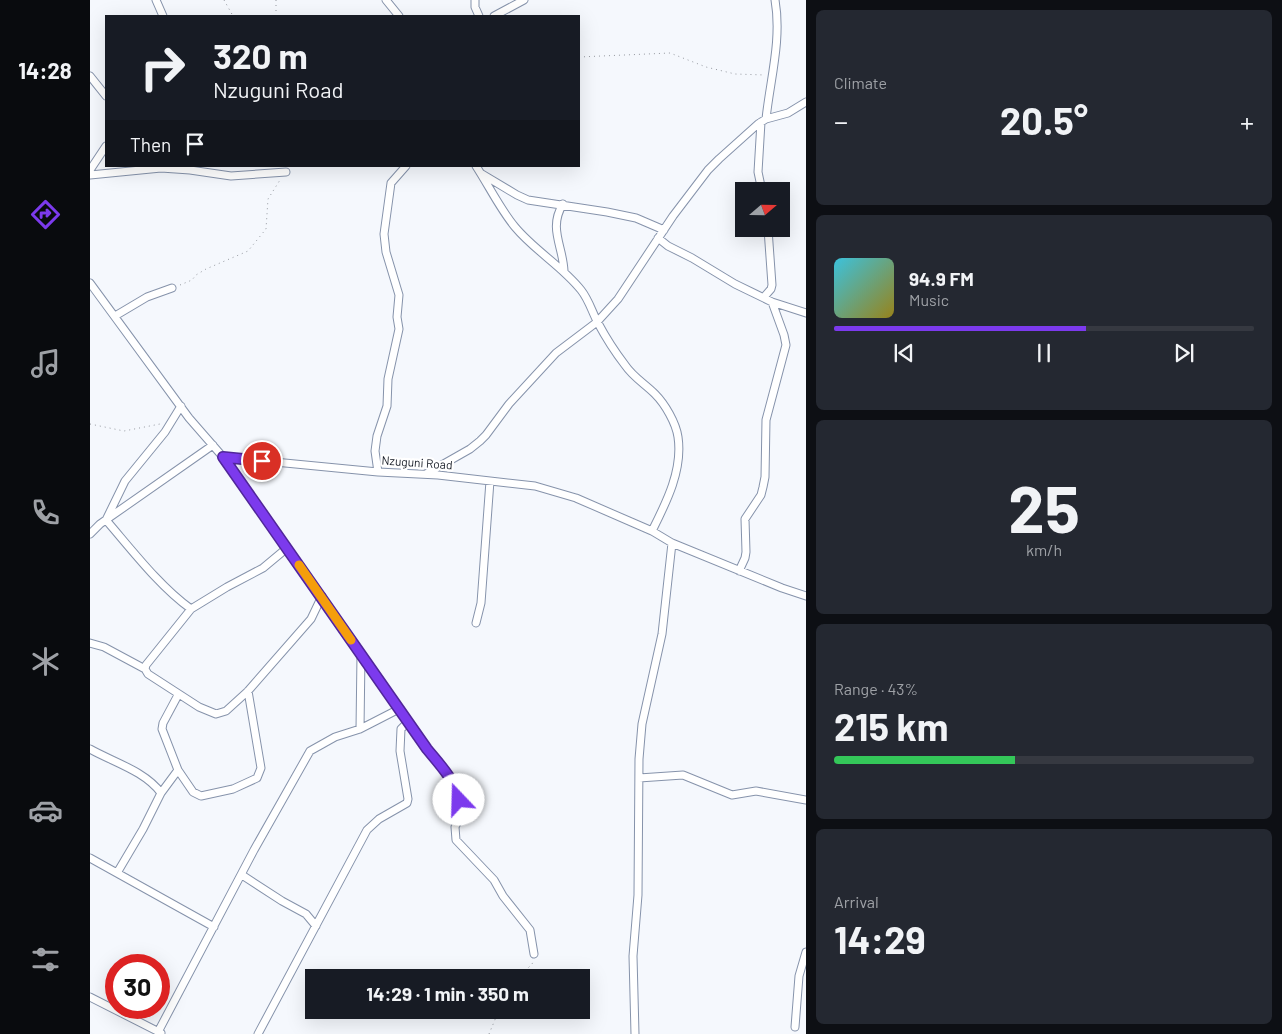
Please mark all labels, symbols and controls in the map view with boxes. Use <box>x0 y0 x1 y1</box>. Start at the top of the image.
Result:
text: 320 m <box>213 34 308 76</box>
icon: right <box>130 35 195 100</box>
text: 14:28 <box>18 57 72 83</box>
text: Climate <box>834 73 887 92</box>
text: Nzuguni Road <box>213 76 344 102</box>
text: 20.5° <box>1000 97 1088 143</box>
text: − <box>834 104 848 138</box>
text: + <box>1240 104 1254 138</box>
icon: arrive <box>181 130 209 158</box>
text: Then <box>130 133 171 156</box>
north arrow <box>735 182 790 238</box>
map controls <box>735 182 790 237</box>
icon: directions <box>28 197 63 232</box>
text: 94.9 FM <box>909 267 974 290</box>
text: Music <box>909 290 949 309</box>
icon: previous <box>890 339 918 367</box>
icon: pause <box>1030 339 1058 367</box>
icon: next <box>1170 339 1198 367</box>
icon: music <box>28 346 63 381</box>
pin <box>241 440 283 482</box>
icon: arrive <box>248 447 276 475</box>
street label: Nzuguni Road <box>381 453 453 471</box>
text: 25 <box>1008 468 1080 546</box>
icon: phone <box>28 495 63 530</box>
text: km/h <box>1026 540 1062 559</box>
icon: climate <box>28 644 63 679</box>
text: Range · 43% <box>834 679 918 698</box>
text: 215 km <box>834 703 949 749</box>
position arrow <box>432 773 484 825</box>
icon: car <box>28 793 63 828</box>
text: Arrival <box>834 892 879 911</box>
text: 14:29 <box>834 916 926 962</box>
icon: filters <box>28 942 63 977</box>
speed limit sign: 30 <box>105 954 170 1019</box>
text: 14:29 · 1 min · 350 m <box>366 982 529 1005</box>

